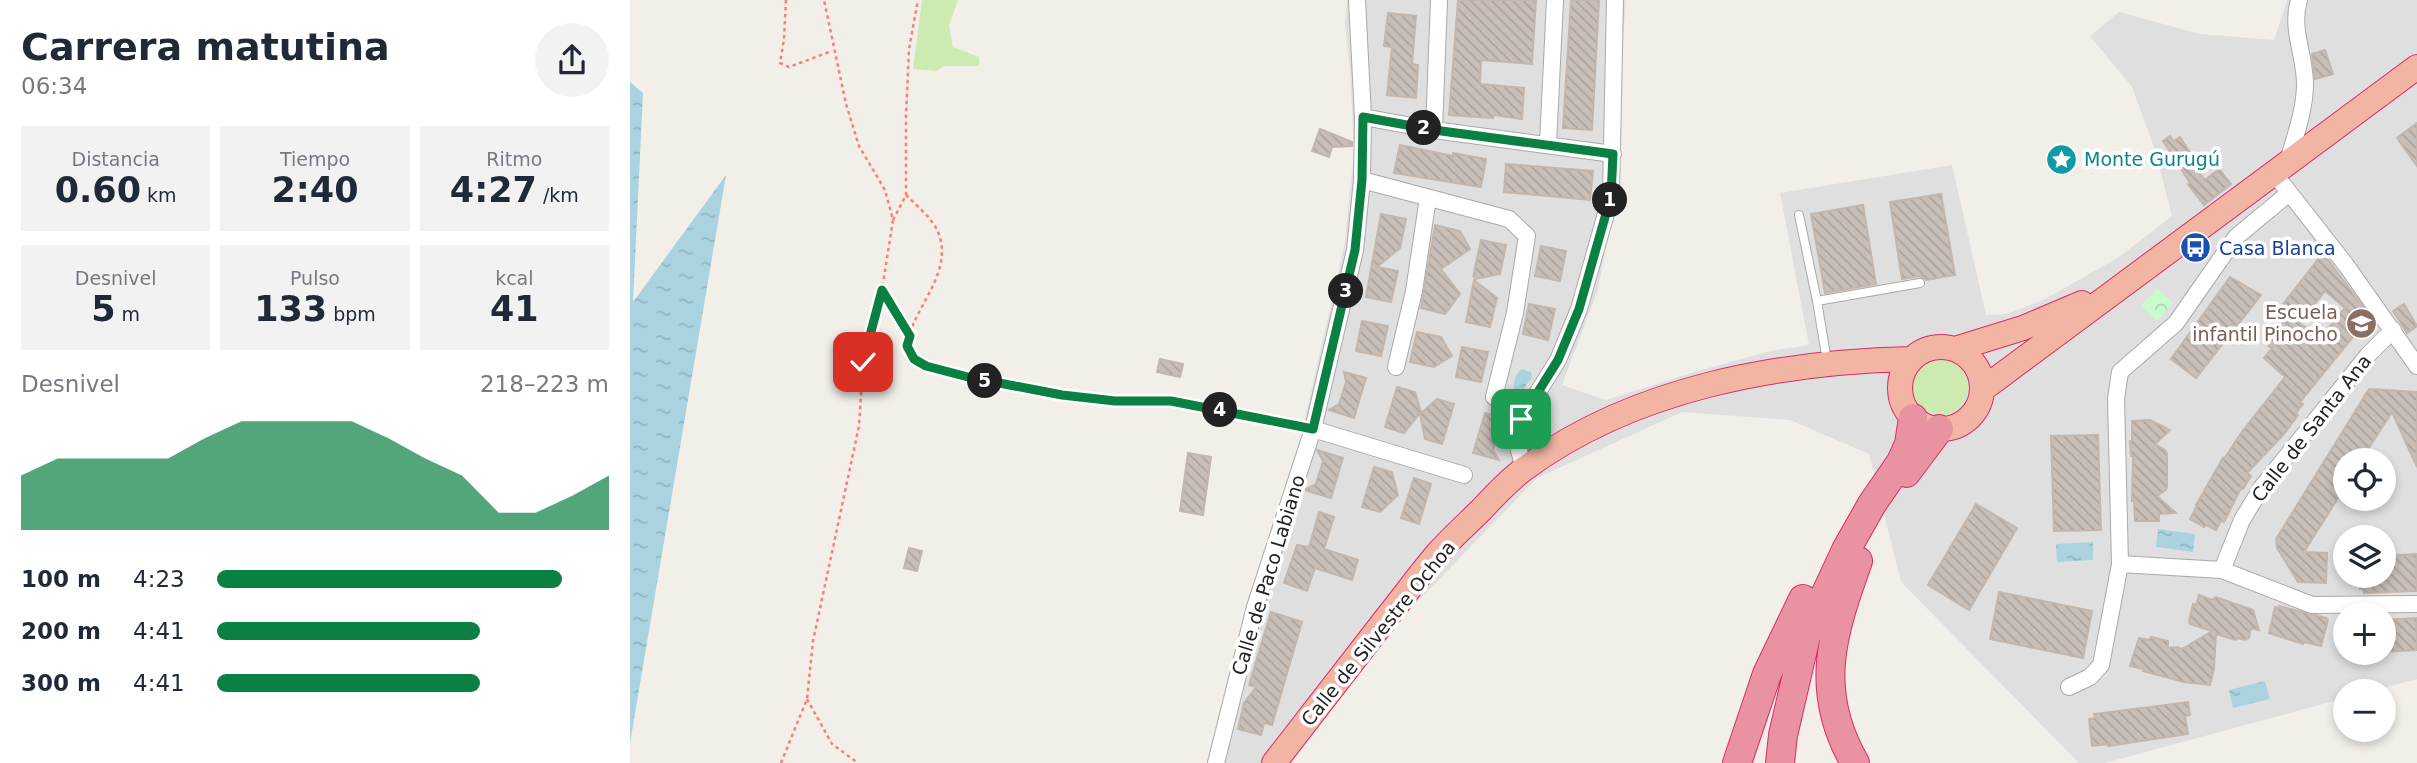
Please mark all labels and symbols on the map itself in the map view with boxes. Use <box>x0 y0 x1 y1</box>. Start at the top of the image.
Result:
pin: 2 <box>1406 110 1442 146</box>
place icon: Monte Gurugú <box>2044 142 2078 176</box>
place label: Monte Gurugú <box>2084 148 2220 170</box>
pin: 1 <box>1592 182 1628 218</box>
bus stop icon: Casa Blanca <box>2179 231 2213 265</box>
place label: Casa Blanca <box>2219 237 2336 259</box>
pin: 3 <box>1328 274 1364 308</box>
place label: Escuela infantil Pinocho <box>2192 301 2338 345</box>
school or university icon: Escuela infantil Pinocho <box>2344 306 2378 340</box>
pin <box>833 332 893 392</box>
street label: Calle de Santa Ana <box>2247 350 2375 506</box>
pin: 5 <box>968 364 1002 398</box>
pin <box>1491 389 1551 449</box>
pin: 4 <box>1202 392 1238 428</box>
street label: Calle de Paco Labiano <box>1227 472 1309 678</box>
street label: Calle de Silvestre Ochoa <box>1297 536 1459 730</box>

